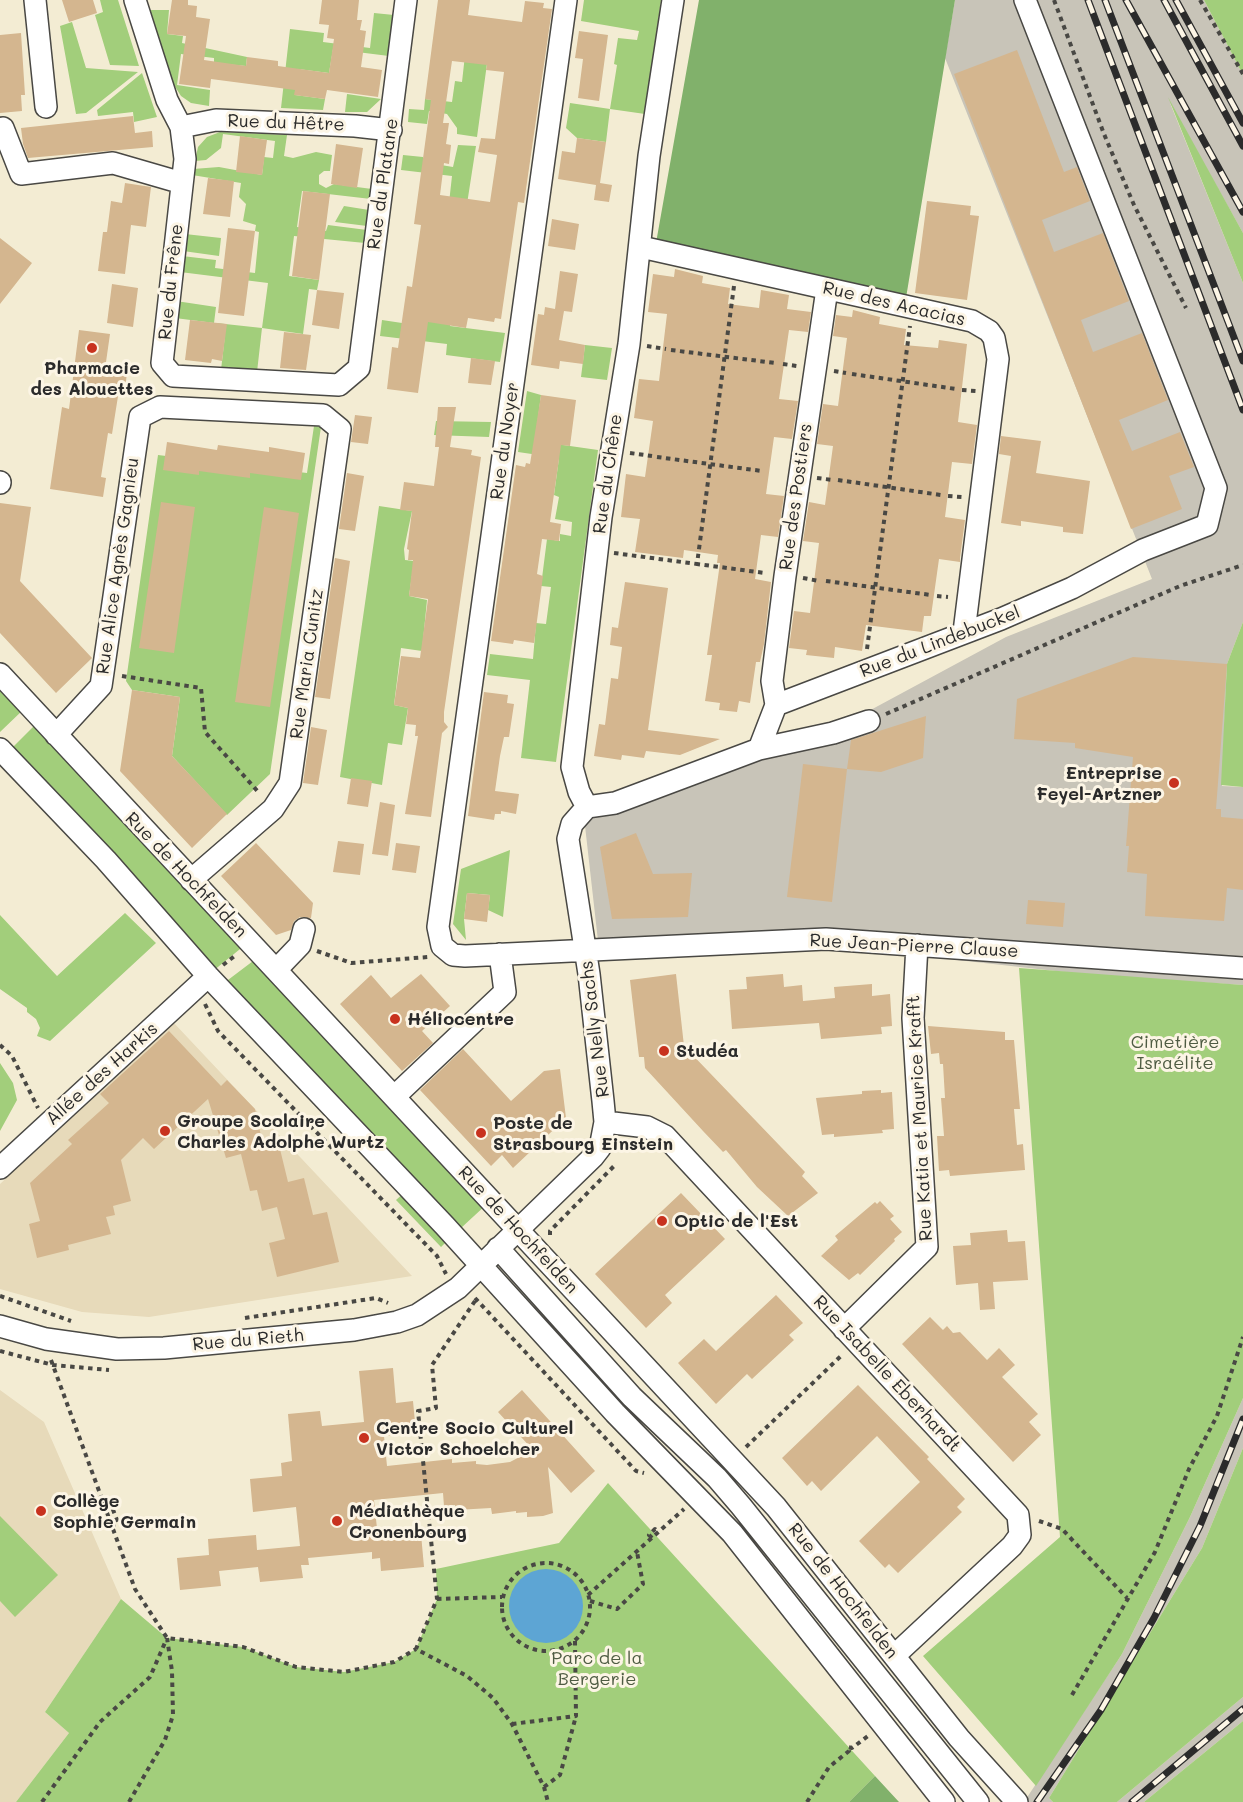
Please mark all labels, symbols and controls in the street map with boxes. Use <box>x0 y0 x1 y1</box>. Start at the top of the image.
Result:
street label: Rue du Hêtre <box>227 110 345 136</box>
street label: Rue du Platane <box>363 117 403 251</box>
street label: Rue du Frêne <box>154 223 188 341</box>
street label: Rue des Acacias <box>821 277 967 331</box>
marker: Pharmacie des Alouettes <box>85 341 99 355</box>
place label: Pharmacie des Alouettes <box>31 357 153 400</box>
street label: Rue du Noyer <box>486 381 524 501</box>
street label: Rue du Chêne <box>589 413 627 535</box>
street label: Rue des Postiers <box>775 422 817 572</box>
street label: Rue Alice Agnès Gagnieu <box>92 456 144 676</box>
street label: Rue Maria Cunitz <box>286 587 328 741</box>
street label: Rue du Lindebuckel <box>857 601 1023 683</box>
place label: Entreprise Feyel-Artzner <box>1036 762 1162 804</box>
marker: Entreprise Feyel-Artzner <box>1167 776 1181 790</box>
street label: Rue de Hochfelden <box>121 808 251 942</box>
street label: Rue Jean-Pierre Clause <box>809 930 1019 962</box>
street label: Rue Nelly Sachs <box>576 959 614 1099</box>
street label: Rue Katia et Maurice Krafft <box>903 995 937 1241</box>
place label: Héliocentre <box>407 1008 514 1030</box>
marker: Héliocentre <box>388 1012 402 1026</box>
street label: Allée des Harkis <box>41 1018 163 1130</box>
park label: Cimetière Israélite <box>1131 1031 1219 1074</box>
place label: Studéa <box>676 1040 739 1062</box>
marker: Studéa <box>657 1044 671 1058</box>
place label: Groupe Scolaire Charles Adolphe Wurtz <box>177 1110 384 1152</box>
place label: Poste de Strasbourg Einstein <box>493 1112 673 1154</box>
marker: Groupe Scolaire Charles Adolphe Wurtz <box>158 1124 172 1138</box>
marker: Poste de Strasbourg Einstein <box>474 1126 488 1140</box>
street label: Rue de Hochfelden <box>453 1162 583 1298</box>
place label: Optic de l'Est <box>674 1210 798 1232</box>
marker: Optic de l'Est <box>655 1214 669 1228</box>
street label: Rue Isabelle Eberhardt <box>809 1291 965 1457</box>
street label: Rue du Rieth <box>191 1324 305 1356</box>
place label: Centre Socio Culturel Victor Schoelcher <box>376 1417 573 1460</box>
marker: Centre Socio Culturel Victor Schoelcher <box>357 1431 371 1445</box>
place label: Collège Sophie Germain <box>53 1490 196 1532</box>
place label: Médiathèque Cronenbourg <box>349 1500 467 1543</box>
marker: Collège Sophie Germain <box>34 1504 48 1518</box>
marker: Médiathèque Cronenbourg <box>330 1514 344 1528</box>
street label: Rue de Hochfelden <box>783 1519 903 1663</box>
park label: Parc de la Bergerie <box>551 1647 643 1690</box>

